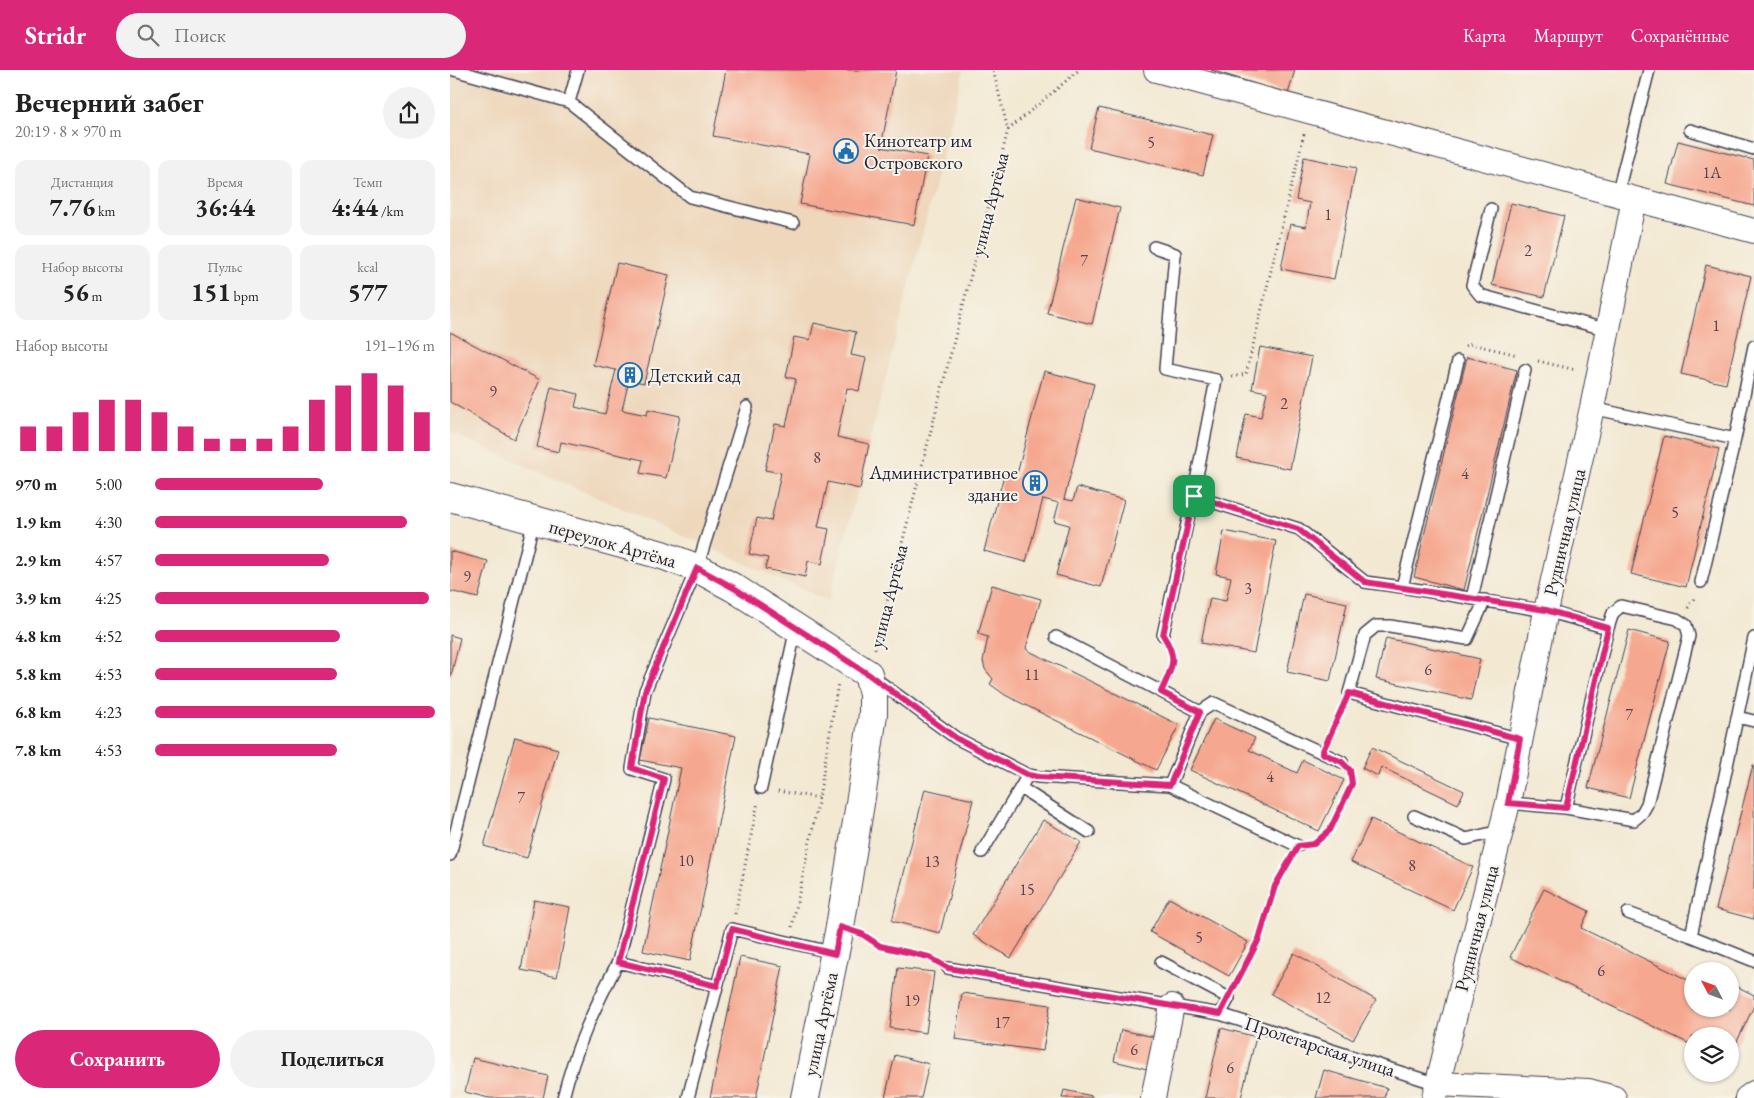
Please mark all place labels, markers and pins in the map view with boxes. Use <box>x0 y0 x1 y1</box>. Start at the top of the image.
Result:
place label: Кинотеатр им Островского <box>864 128 972 175</box>
public building icon: Кинотеатр им Островского <box>833 138 859 164</box>
building icon: Детский сад <box>617 362 643 388</box>
place label: Детский сад <box>648 363 741 388</box>
place label: Административное здание <box>868 460 1018 507</box>
building icon: Административное здание <box>1022 470 1048 496</box>
pin <box>1173 475 1215 517</box>

